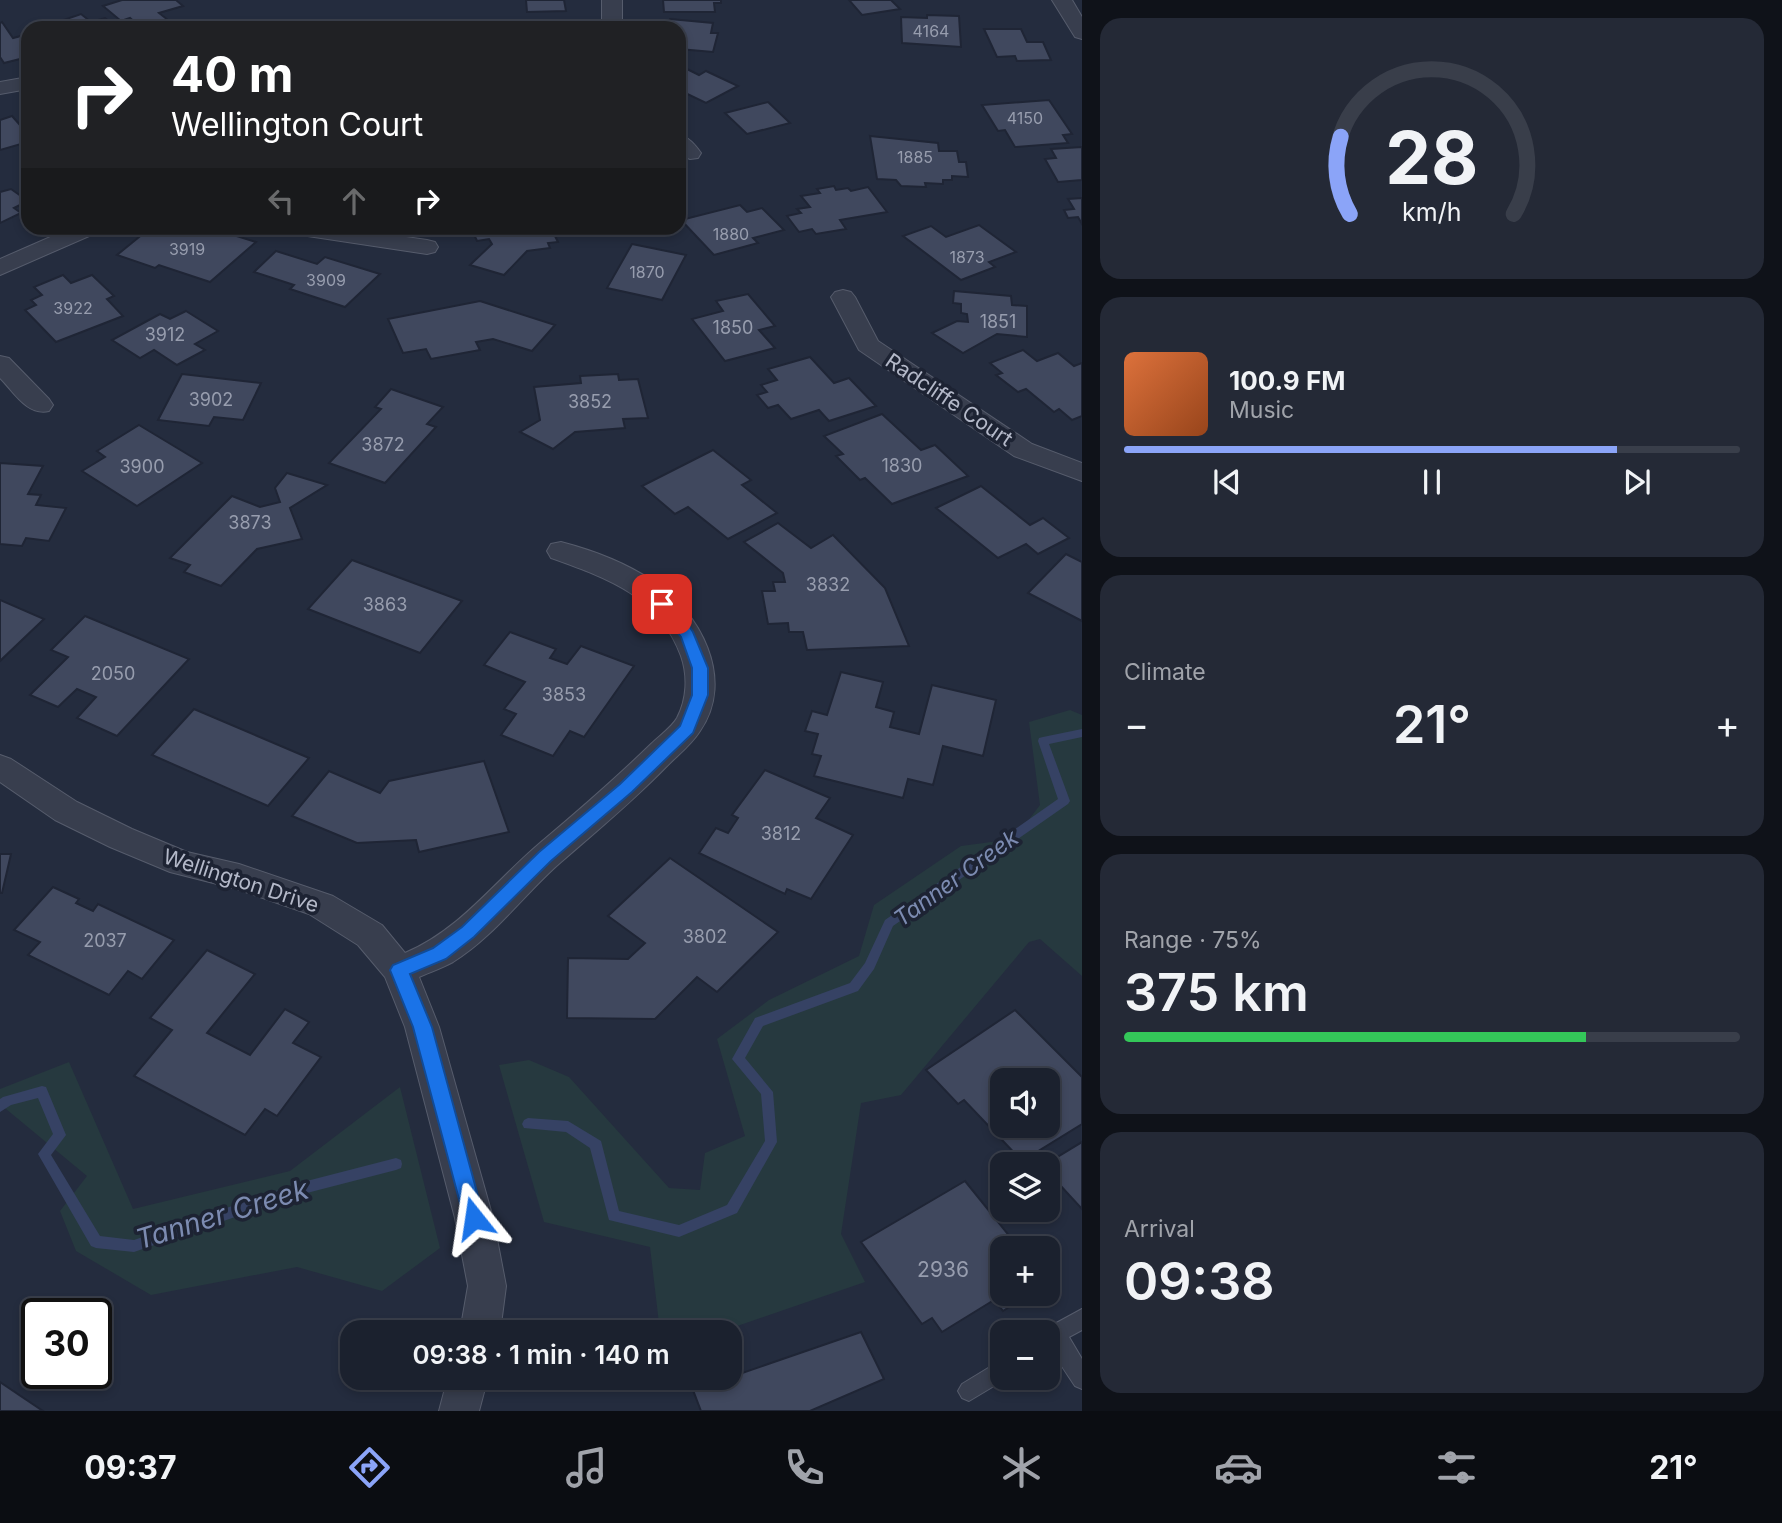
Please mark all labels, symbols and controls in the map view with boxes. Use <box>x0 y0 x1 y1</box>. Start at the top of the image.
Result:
house number: 4164 <box>913 21 949 41</box>
text: 40 m <box>171 45 294 104</box>
icon: right <box>56 49 147 140</box>
text: Wellington Court <box>171 105 423 144</box>
house number: 4150 <box>1007 108 1043 128</box>
text: 28 <box>1385 114 1479 203</box>
house number: 1885 <box>897 147 933 167</box>
icon: left <box>262 182 300 220</box>
icon: ahead <box>335 182 373 220</box>
icon: right <box>408 182 446 220</box>
text: km/h <box>1402 197 1462 227</box>
house number: 1880 <box>713 224 749 244</box>
house number: 3919 <box>169 239 205 259</box>
house number: 1873 <box>949 247 985 267</box>
house number: 1870 <box>629 262 665 282</box>
house number: 3909 <box>306 270 346 290</box>
house number: 3922 <box>53 298 93 318</box>
house number: 1851 <box>980 311 1016 332</box>
house number: 1850 <box>713 317 753 338</box>
house number: 3912 <box>145 324 185 345</box>
street label: Radcliffe Court <box>881 348 1018 451</box>
text: 100.9 FM <box>1229 365 1345 396</box>
house number: 3902 <box>189 389 233 410</box>
house number: 3852 <box>568 391 612 412</box>
text: Music <box>1229 396 1294 424</box>
house number: 3872 <box>361 434 405 455</box>
house number: 1830 <box>882 455 922 476</box>
house number: 3900 <box>120 456 165 477</box>
icon: previous <box>1208 463 1246 501</box>
icon: pause <box>1413 463 1451 501</box>
icon: next <box>1618 463 1656 501</box>
house number: 3873 <box>228 512 272 533</box>
pin <box>632 574 692 634</box>
house number: 3832 <box>806 574 850 595</box>
icon: arrive <box>643 585 681 623</box>
house number: 3863 <box>363 594 407 615</box>
text: Climate <box>1124 658 1206 686</box>
house number: 2050 <box>91 663 135 684</box>
house number: 3853 <box>542 684 586 705</box>
text: 21° <box>1393 693 1471 756</box>
text: − <box>1124 701 1149 747</box>
text: + <box>1715 701 1740 747</box>
house number: 3812 <box>761 823 801 844</box>
water label: Tanner Creek <box>888 823 1024 933</box>
street label: Wellington Drive <box>160 844 322 917</box>
house number: 3802 <box>683 926 727 947</box>
text: Range · 75% <box>1124 926 1262 954</box>
house number: 2037 <box>83 930 127 951</box>
text: 375 km <box>1124 961 1309 1024</box>
map controls <box>990 1068 1060 1390</box>
button: sound <box>990 1068 1060 1138</box>
button: layers <box>990 1152 1060 1222</box>
water label: Tanner Creek <box>131 1171 313 1256</box>
position arrow <box>437 1181 511 1255</box>
text: Arrival <box>1124 1215 1195 1243</box>
button: + <box>990 1236 1060 1306</box>
text: 09:38 <box>1124 1250 1275 1313</box>
house number: 2936 <box>917 1257 969 1282</box>
speed limit sign: 30 <box>21 1298 112 1389</box>
button: − <box>990 1320 1060 1390</box>
text: 09:38 · 1 min · 140 m <box>412 1339 670 1370</box>
icon: directions <box>345 1443 394 1492</box>
icon: music <box>562 1443 611 1492</box>
icon: phone <box>780 1443 829 1492</box>
icon: climate <box>997 1443 1046 1492</box>
icon: car <box>1214 1443 1263 1492</box>
icon: filters <box>1432 1443 1481 1492</box>
text: 09:37 <box>84 1448 177 1487</box>
text: 21° <box>1649 1448 1698 1487</box>

